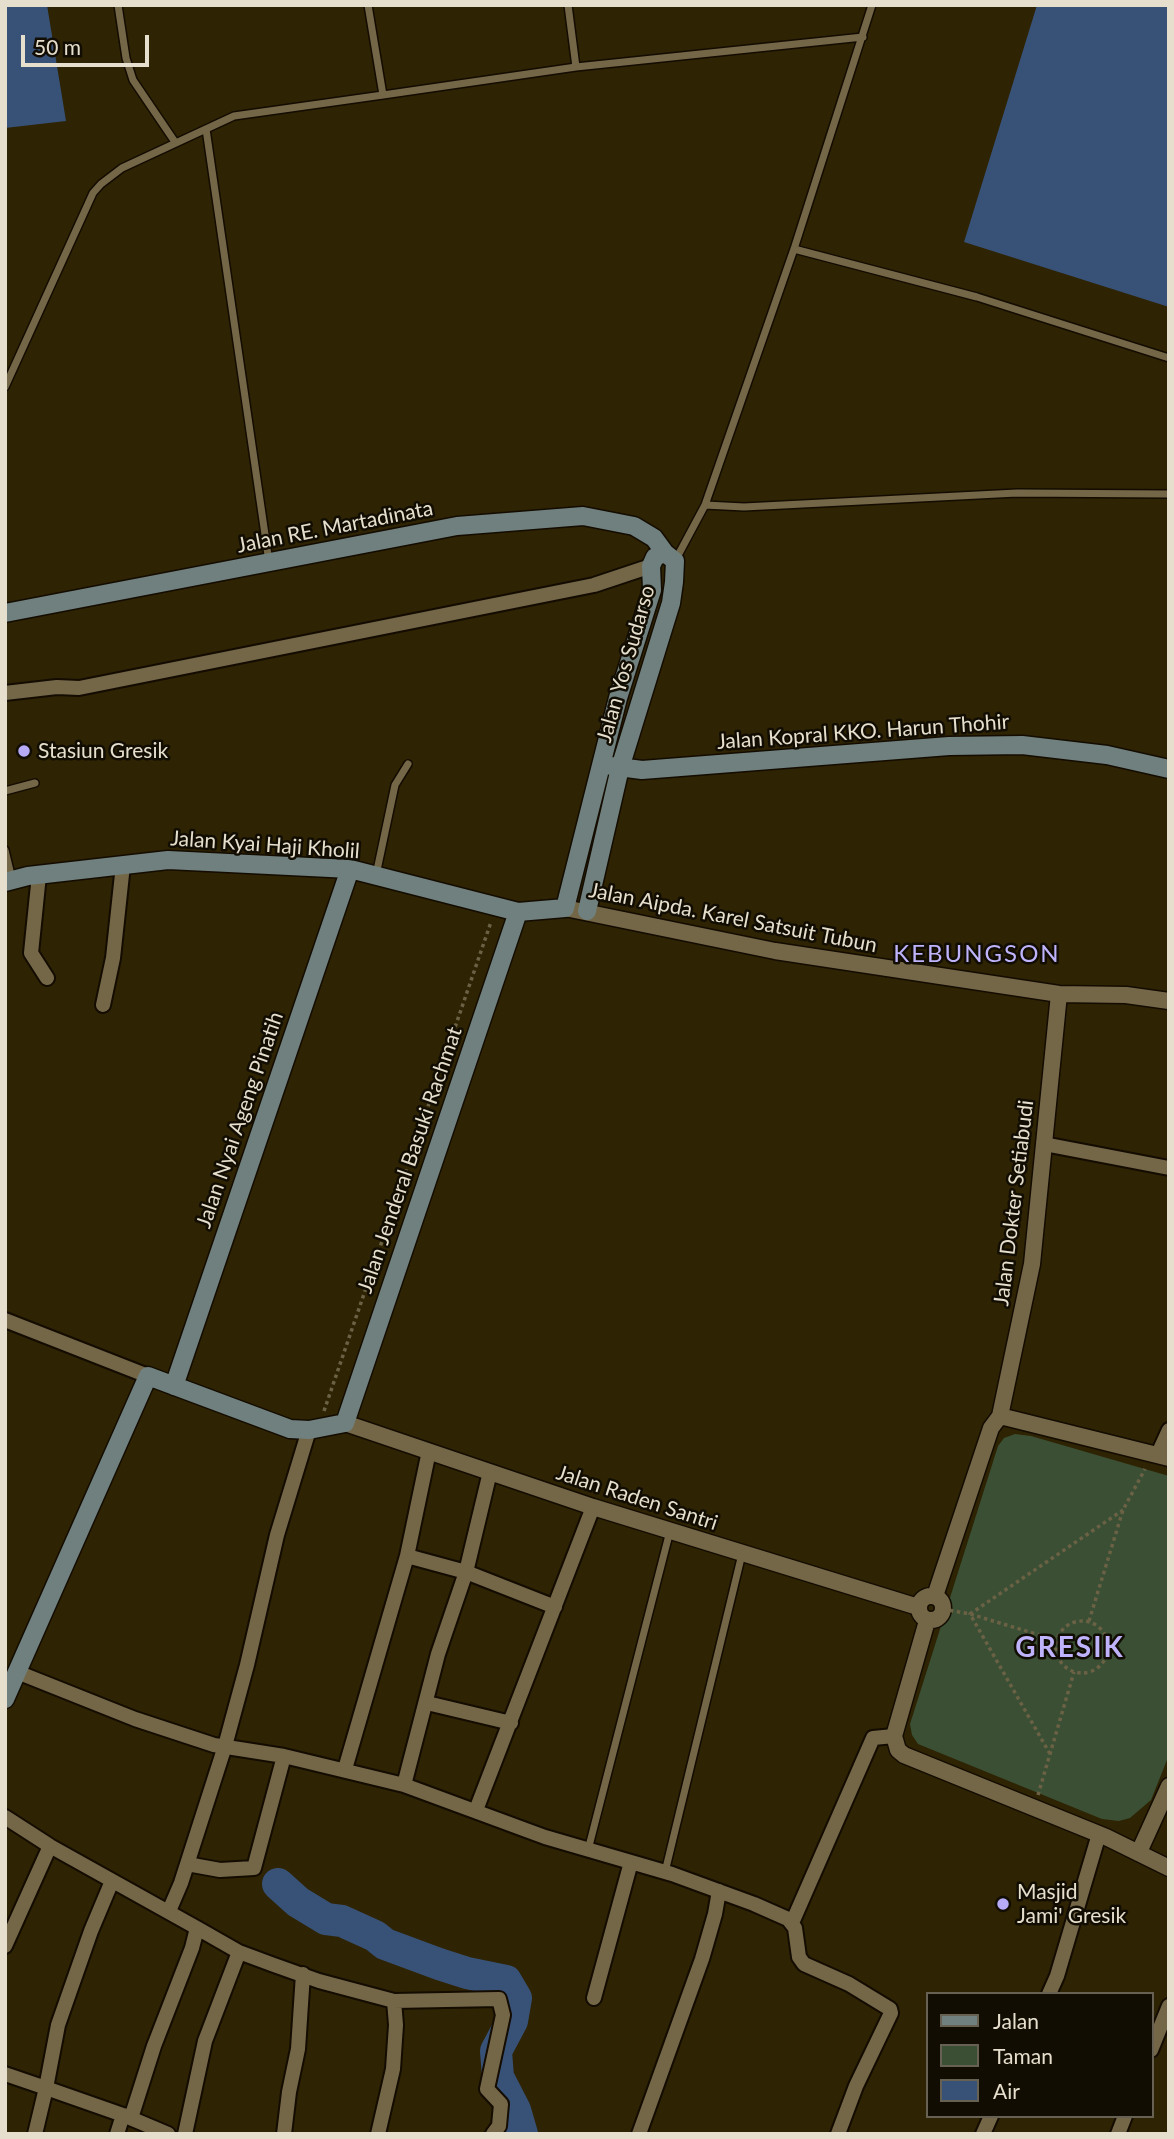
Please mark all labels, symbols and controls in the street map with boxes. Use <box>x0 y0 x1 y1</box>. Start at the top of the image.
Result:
scale bar <box>24 21 152 65</box>
text: 50 m <box>34 34 81 59</box>
street label: Jalan RE. Martadinata <box>235 496 435 558</box>
street label: Jalan Yos Sudarso <box>592 583 660 745</box>
street label: Jalan Kopral KKO. Harun Thohir <box>716 709 1010 755</box>
place label: Stasiun Gresik <box>38 738 168 764</box>
marker: Stasiun Gresik <box>16 743 32 759</box>
street label: Jalan Kyai Haji Kholil <box>169 826 361 864</box>
street label: Jalan Aipda. Karel Satsuit Tubun <box>587 878 879 958</box>
district label: KEBUNGSON <box>894 940 1060 968</box>
street label: Jalan Nyai Ageng Pinatih <box>191 1009 289 1231</box>
street label: Jalan Jenderal Basuki Rachmat <box>353 1024 467 1296</box>
street label: Jalan Dokter Setiabudi <box>989 1099 1039 1307</box>
street label: Jalan Raden Santri <box>553 1460 721 1536</box>
district label: GRESIK <box>1016 1631 1124 1665</box>
place label: Masjid Jami' Gresik <box>1017 1879 1126 1929</box>
marker: Masjid Jami' Gresik <box>995 1896 1011 1912</box>
legend <box>926 1992 1153 2118</box>
text: Jalan <box>993 2008 1039 2033</box>
text: Taman <box>993 2043 1053 2068</box>
text: Air <box>993 2078 1020 2103</box>

